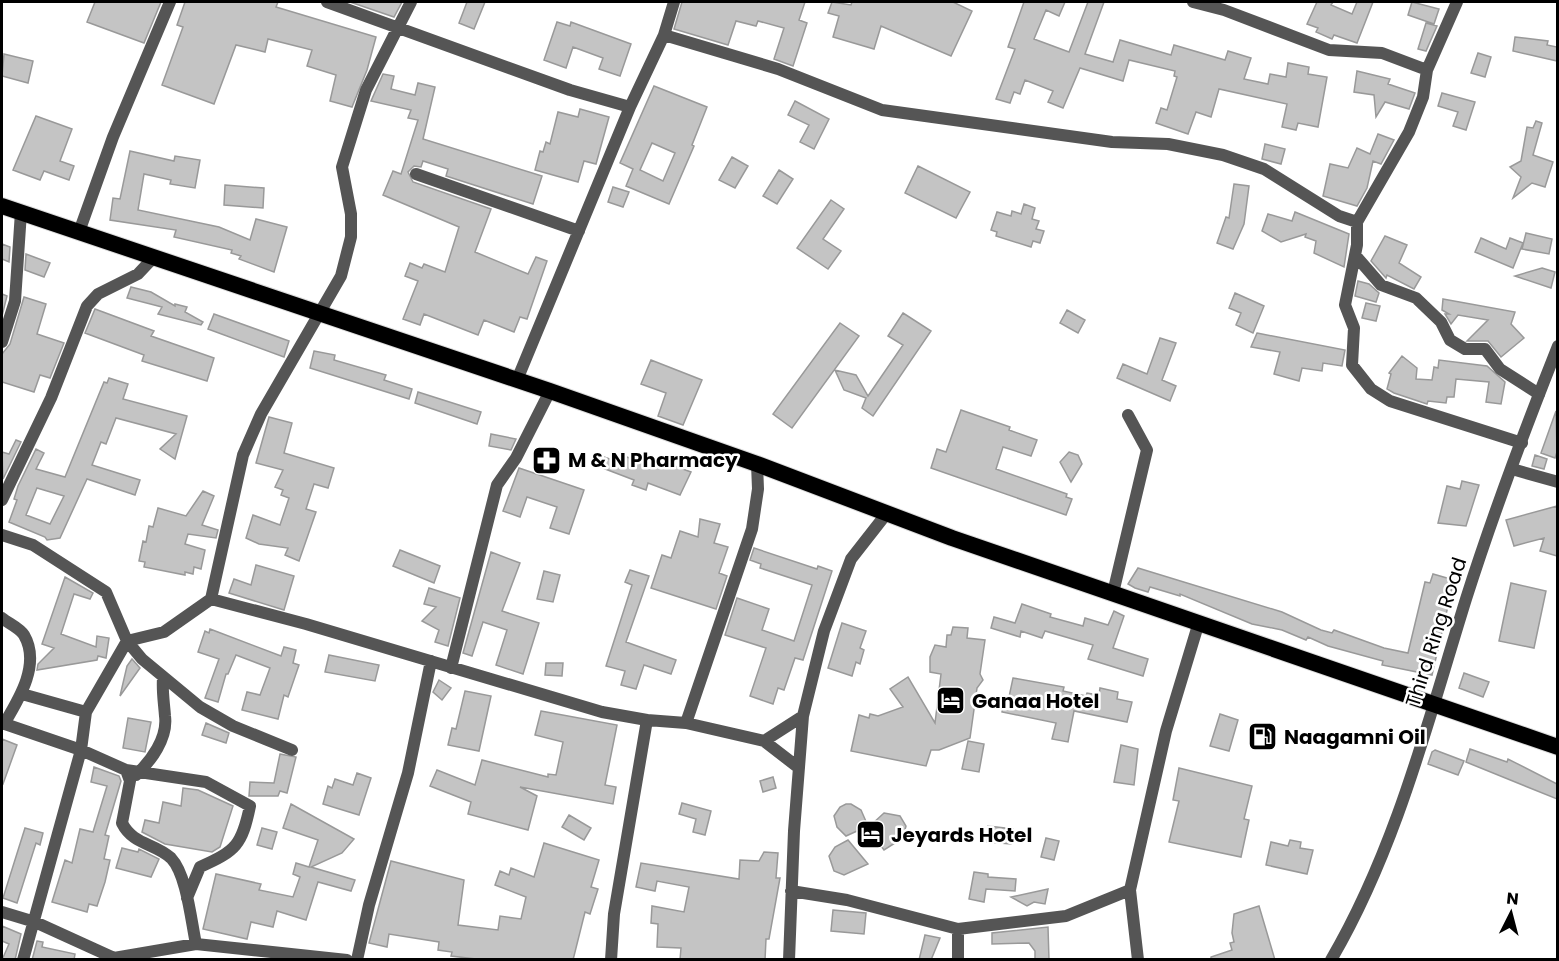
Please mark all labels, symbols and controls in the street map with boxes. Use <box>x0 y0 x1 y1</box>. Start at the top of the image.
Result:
pharmacy icon: M & N Pharmacy <box>531 444 563 476</box>
place label: M & N Pharmacy <box>568 446 738 474</box>
street label: Third Ring Road <box>1399 554 1473 710</box>
hotel icon: Ganaa Hotel <box>935 685 967 717</box>
place label: Ganaa Hotel <box>972 687 1099 715</box>
fuel station icon: Naagamni Oil <box>1247 721 1279 753</box>
place label: Naagamni Oil <box>1284 723 1426 751</box>
hotel icon: Jeyards Hotel <box>854 819 886 851</box>
place label: Jeyards Hotel <box>891 821 1032 849</box>
north arrow <box>1481 883 1541 943</box>
text: N <box>1505 887 1520 911</box>

